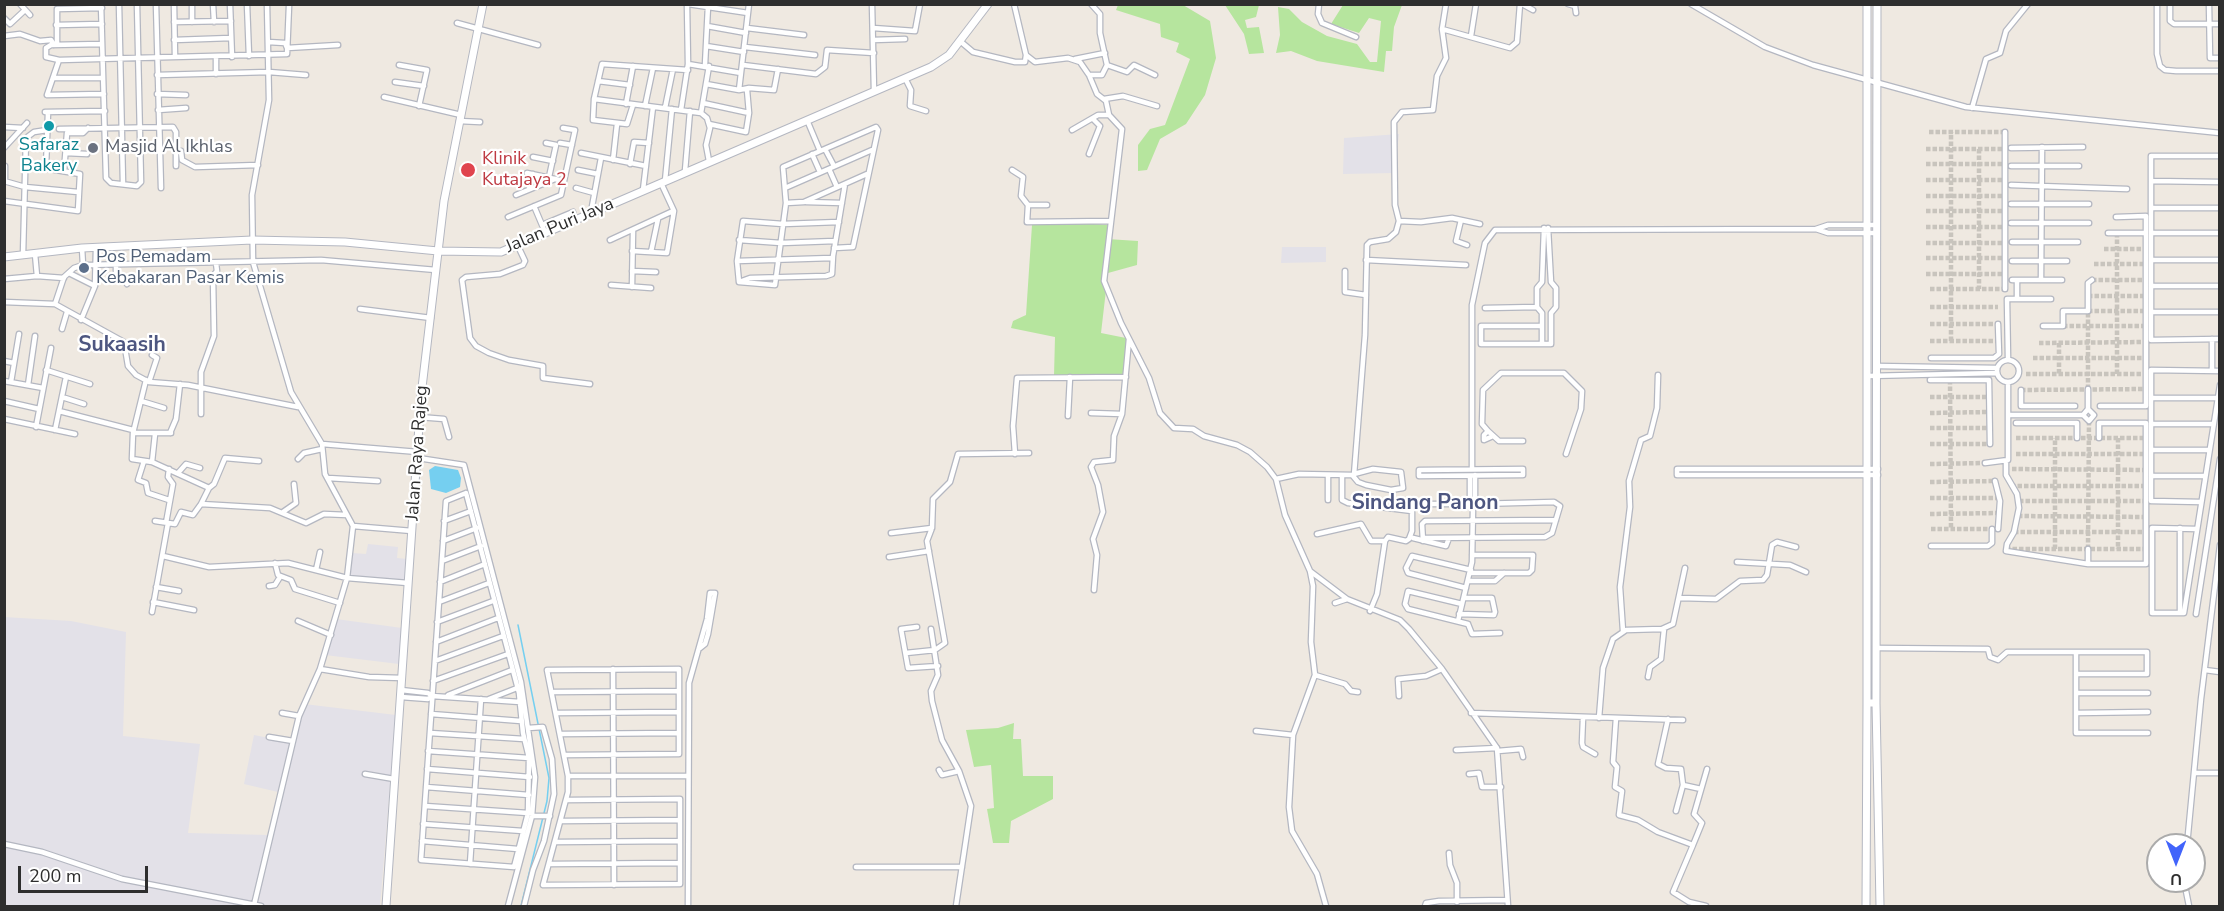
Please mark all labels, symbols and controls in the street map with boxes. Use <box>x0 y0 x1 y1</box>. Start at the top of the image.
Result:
marker: Safaraz Bakery <box>42 119 56 133</box>
place label: Safaraz Bakery <box>19 135 79 178</box>
place label: Masjid Al Ikhlas <box>105 137 233 159</box>
marker: Masjid Al Ikhlas <box>86 141 100 155</box>
place label: Klinik Kutajaya 2 <box>482 149 567 192</box>
marker: Klinik Kutajaya 2 <box>459 161 477 179</box>
street label: Jalan Puri Jaya <box>503 193 617 259</box>
place label: Pos Pemadam Kebakaran Pasar Kemis <box>96 247 284 290</box>
marker: Pos Pemadam Kebakaran Pasar Kemis <box>77 261 91 275</box>
district label: Sukaasih <box>78 333 166 359</box>
street label: Jalan Raya Rajeg <box>402 385 434 521</box>
district label: Sindang Panon <box>1352 491 1498 517</box>
north arrow <box>2146 833 2206 893</box>
scale bar <box>21 854 152 892</box>
text: 200 m <box>29 864 81 888</box>
text: U <box>2170 868 2182 890</box>

